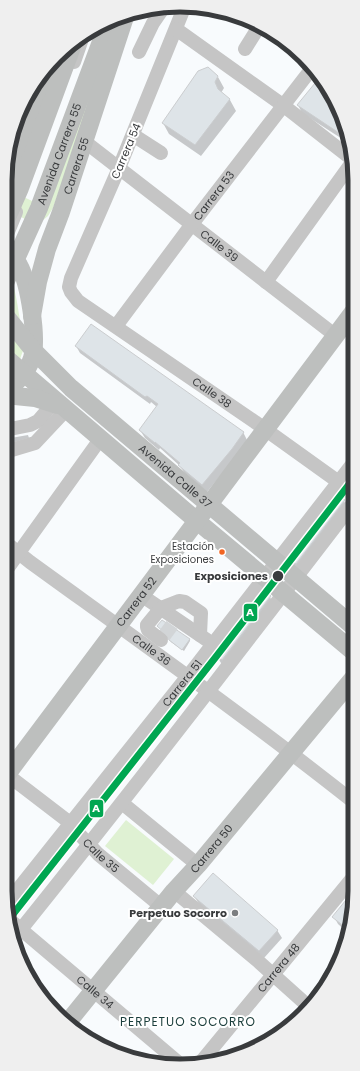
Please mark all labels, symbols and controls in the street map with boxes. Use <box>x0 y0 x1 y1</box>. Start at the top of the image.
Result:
street label: Avenida Carrera 55 <box>34 102 84 206</box>
street label: Carrera 54 <box>107 121 145 181</box>
street label: Carrera 55 <box>61 136 91 196</box>
street label: Carrera 53 <box>190 167 238 224</box>
street label: Calle 39 <box>197 226 242 266</box>
street label: Calle 38 <box>189 373 235 412</box>
street label: Avenida Calle 37 <box>135 440 215 512</box>
place label: Estación Exposiciones <box>150 539 214 567</box>
marker: Estación Exposiciones <box>217 547 227 557</box>
place label: Exposiciones <box>194 568 268 584</box>
marker: Exposiciones <box>271 569 285 583</box>
street label: Carrera 52 <box>112 573 160 630</box>
line badge: A <box>243 603 258 622</box>
text: A <box>246 604 254 620</box>
street label: Calle 36 <box>129 630 174 669</box>
street label: Carrera 51 <box>158 656 206 710</box>
line badge: A <box>89 799 104 818</box>
text: A <box>92 800 100 816</box>
street label: Carrera 50 <box>186 821 237 877</box>
street label: Calle 35 <box>79 835 123 877</box>
place label: Perpetuo Socorro <box>129 905 227 921</box>
marker: Perpetuo Socorro <box>230 908 240 918</box>
street label: Carrera 48 <box>254 940 304 996</box>
street label: Calle 34 <box>73 972 117 1013</box>
district label: PERPETUO SOCORRO <box>120 1013 256 1030</box>

